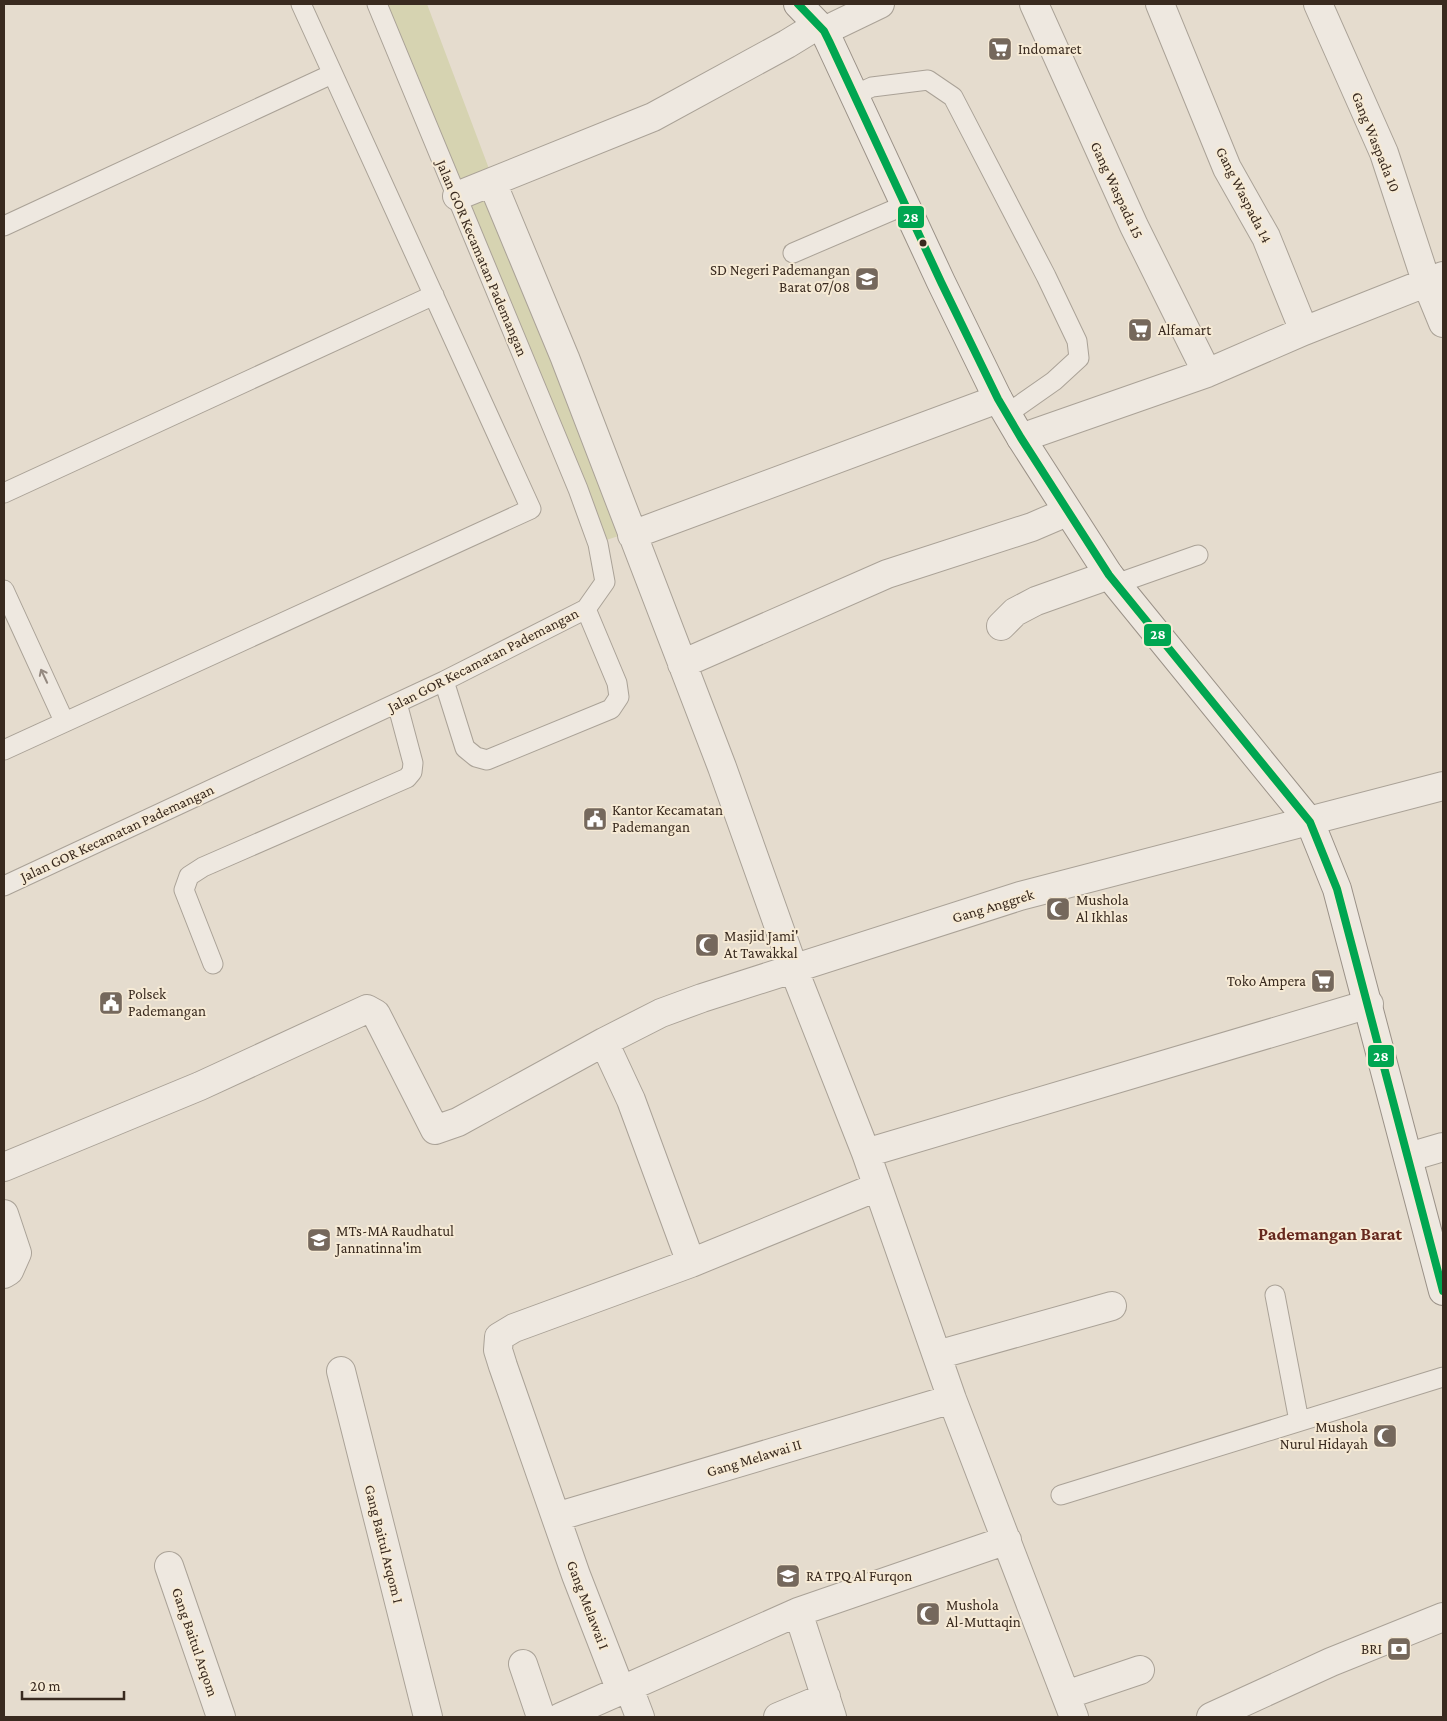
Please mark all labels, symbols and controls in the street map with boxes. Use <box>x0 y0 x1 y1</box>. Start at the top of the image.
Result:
supermarket icon: Indomaret <box>987 36 1013 62</box>
place label: Indomaret <box>1018 41 1083 57</box>
street label: Gang Waspada 10 <box>1348 90 1403 195</box>
street label: Gang Waspada 15 <box>1087 139 1146 241</box>
street label: Gang Waspada 14 <box>1212 144 1275 246</box>
street label: Jalan GOR Kecamatan Pademangan <box>432 156 531 359</box>
line badge: 28 <box>897 205 925 229</box>
text: 28 <box>903 209 919 225</box>
unlabelled marker <box>918 238 928 248</box>
place label: SD Negeri Pademangan Barat 07/08 <box>710 262 850 295</box>
school or university icon: SD Negeri Pademangan Barat 07/08 <box>854 266 880 292</box>
supermarket icon: Alfamart <box>1127 317 1153 343</box>
place label: Alfamart <box>1158 322 1212 338</box>
street label: Jalan GOR Kecamatan Pademangan <box>383 605 581 717</box>
line badge: 28 <box>1143 623 1172 647</box>
text: 28 <box>1150 626 1166 642</box>
one-way arrow <box>38 669 48 684</box>
street label: Jalan GOR Kecamatan Pademangan <box>16 781 217 887</box>
place label: Kantor Kecamatan Pademangan <box>612 802 723 836</box>
public building icon: Kantor Kecamatan Pademangan <box>582 806 608 832</box>
street label: Gang Anggrek <box>950 886 1037 927</box>
place label: Mushola Al Ikhlas <box>1076 892 1129 925</box>
mosque icon: Mushola Al Ikhlas <box>1045 896 1071 922</box>
place label: Masjid Jami' At Tawakkal <box>724 928 798 961</box>
mosque icon: Masjid Jami' At Tawakkal <box>694 932 720 958</box>
supermarket icon: Toko Ampera <box>1310 968 1336 994</box>
place label: Toko Ampera <box>1227 973 1306 990</box>
place label: Polsek Pademangan <box>128 986 206 1020</box>
public building icon: Polsek Pademangan <box>98 990 124 1016</box>
line badge: 28 <box>1367 1044 1395 1068</box>
text: 28 <box>1373 1048 1389 1064</box>
place label: MTs-MA Raudhatul Jannatinna'im <box>334 1223 454 1257</box>
district label: Pademangan Barat <box>1258 1224 1403 1244</box>
school or university icon: MTs-MA Raudhatul Jannatinna'im <box>306 1227 332 1253</box>
place label: Mushola Nurul Hidayah <box>1280 1419 1368 1453</box>
mosque icon: Mushola Nurul Hidayah <box>1372 1423 1398 1449</box>
street label: Gang Melawai II <box>705 1436 804 1481</box>
street label: Gang Baitul Arqom I <box>361 1483 406 1605</box>
street label: Gang Melawai I <box>563 1558 612 1652</box>
school or university icon: RA TPQ Al Furqon <box>775 1563 801 1589</box>
place label: RA TPQ Al Furqon <box>806 1568 912 1585</box>
street label: Gang Baitul Arqom <box>168 1585 221 1699</box>
place label: Mushola Al-Muttaqin <box>946 1597 1021 1631</box>
mosque icon: Mushola Al-Muttaqin <box>915 1601 941 1627</box>
bank icon: BRI <box>1386 1636 1412 1662</box>
place label: BRI <box>1361 1641 1382 1657</box>
scale bar <box>22 1668 125 1700</box>
text: 20 m <box>30 1678 61 1694</box>

